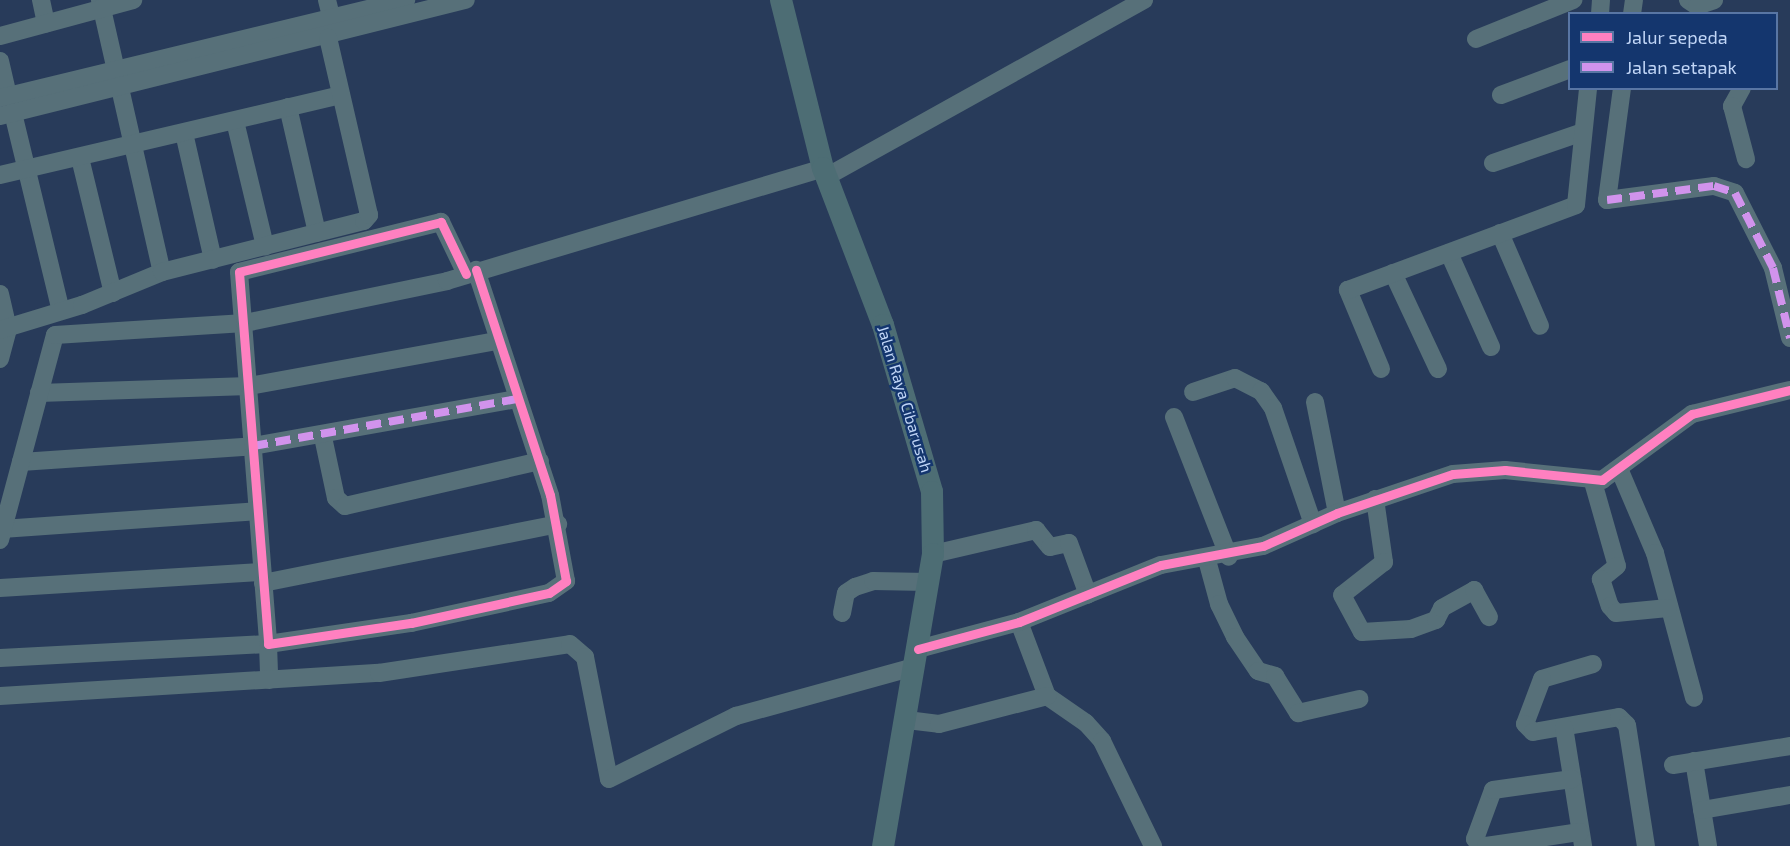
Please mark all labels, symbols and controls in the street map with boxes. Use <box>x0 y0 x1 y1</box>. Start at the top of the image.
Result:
legend <box>1568 12 1778 90</box>
text: Jalur sepeda <box>1626 26 1728 48</box>
text: Jalan setapak <box>1626 56 1737 78</box>
street label: Jalan Raya Cibarusah <box>873 323 937 475</box>

